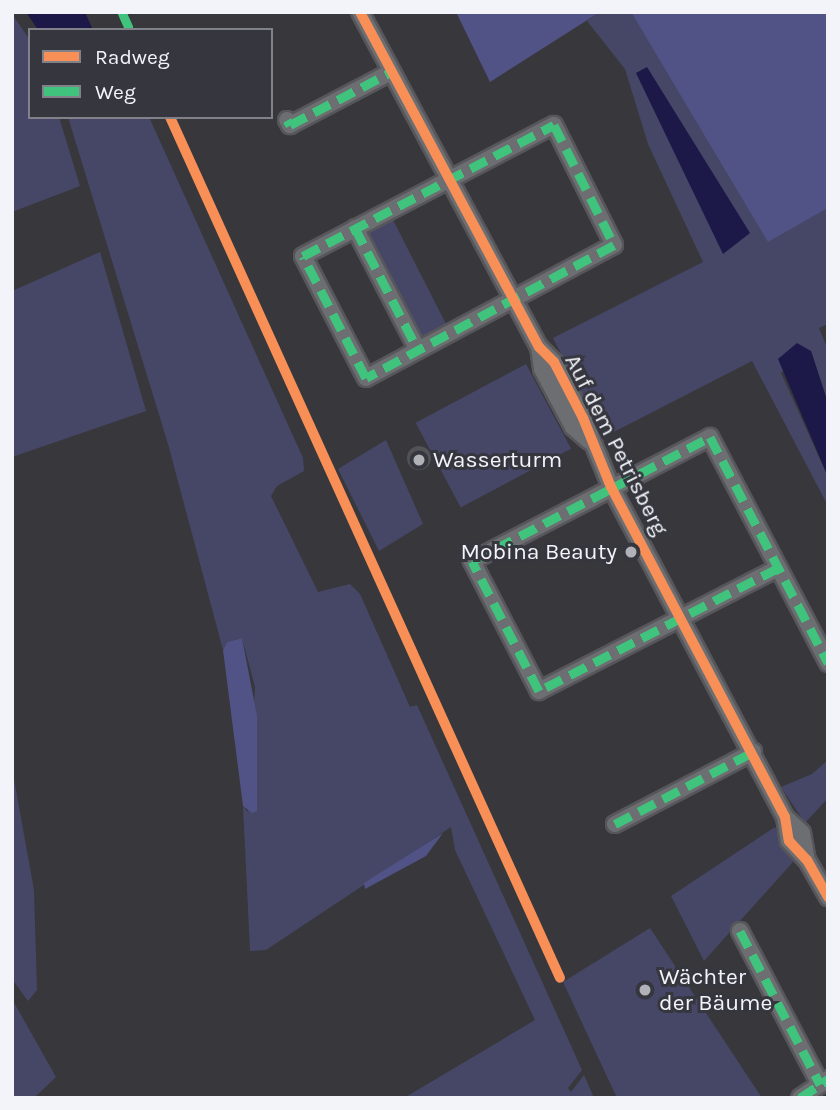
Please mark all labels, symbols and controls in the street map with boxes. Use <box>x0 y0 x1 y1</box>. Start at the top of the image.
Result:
legend <box>28 28 273 119</box>
text: Radweg <box>95 45 170 69</box>
text: Weg <box>95 80 136 104</box>
street label: Auf dem Petrisberg <box>558 350 674 540</box>
place label: Wasserturm <box>433 446 562 474</box>
marker: Wasserturm <box>411 452 427 468</box>
place label: Mobina Beauty <box>460 538 617 566</box>
marker: Mobina Beauty <box>623 544 639 560</box>
place label: Wächter der Bäume <box>659 963 772 1017</box>
marker: Wächter der Bäume <box>637 982 653 998</box>

